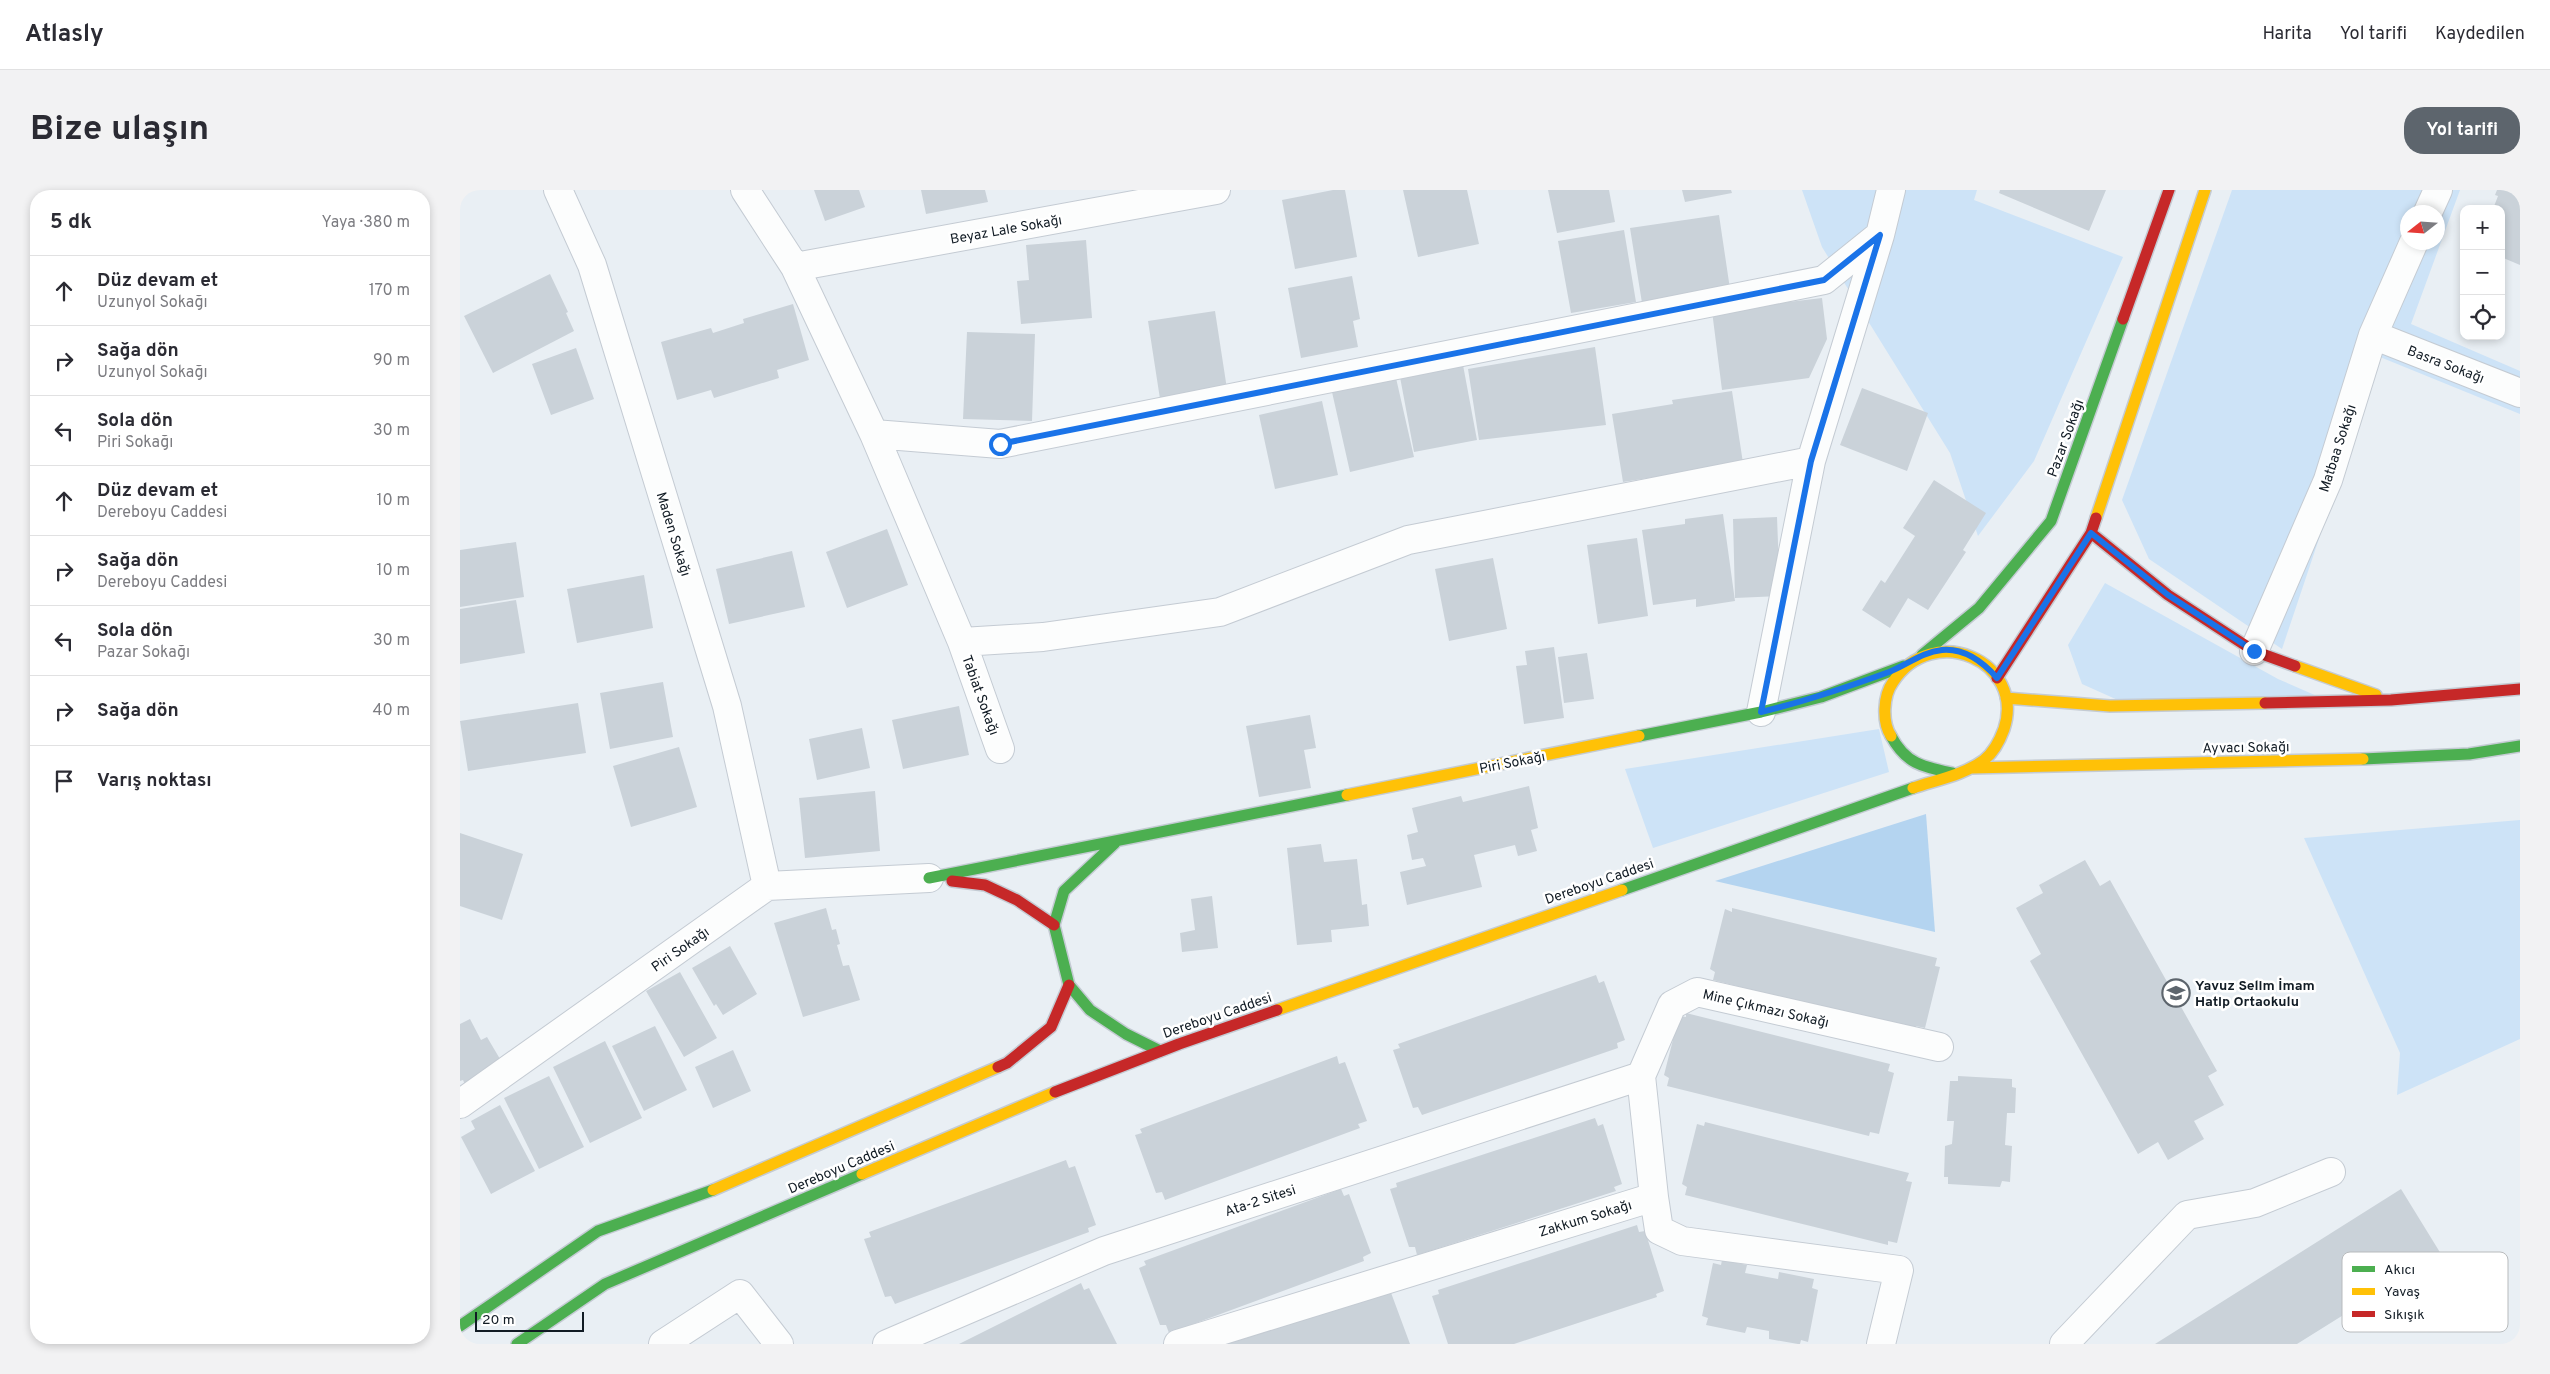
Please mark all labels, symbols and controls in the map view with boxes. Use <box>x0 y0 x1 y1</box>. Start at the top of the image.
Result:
text: Atlasly <box>25 20 104 50</box>
text: Harita <box>2262 23 2312 46</box>
text: Yol tarifi <box>2340 23 2407 46</box>
text: Kaydedilen <box>2435 23 2525 46</box>
button: Yol tarifi <box>2404 107 2520 154</box>
text: Bize ulaşın <box>30 108 209 152</box>
north arrow <box>2400 205 2445 250</box>
map controls <box>2460 205 2505 340</box>
button: + <box>2460 205 2505 250</box>
text: 5 dk <box>50 209 92 236</box>
street label: Beyaz Lale Sokağı <box>949 212 1063 249</box>
text: Yaya · 380 m <box>322 213 410 233</box>
button: − <box>2460 250 2505 295</box>
text: Düz devam et <box>97 269 218 293</box>
icon: ahead <box>50 277 78 305</box>
text: 170 m <box>369 281 410 301</box>
text: Uzunyol Sokağı <box>97 293 208 313</box>
button: locate <box>2460 295 2505 340</box>
text: Sağa dön <box>97 339 179 363</box>
street label: Basra Sokağı <box>2405 343 2486 388</box>
icon: right <box>50 347 78 375</box>
text: 90 m <box>373 351 410 371</box>
text: Uzunyol Sokağı <box>97 363 208 383</box>
street label: Pazar Sokağı <box>2045 397 2088 480</box>
street label: Matbaa Sokağı <box>2316 402 2361 494</box>
text: Sola dön <box>97 409 173 433</box>
icon: left <box>50 417 78 445</box>
text: 30 m <box>373 421 410 441</box>
text: Piri Sokağı <box>97 433 173 453</box>
route start <box>989 433 1012 456</box>
text: Düz devam et <box>97 479 218 503</box>
icon: ahead <box>50 487 78 515</box>
street label: Maden Sokağı <box>652 490 693 579</box>
text: 10 m <box>376 491 410 511</box>
text: Dereboyu Caddesi <box>97 503 227 523</box>
text: Sağa dön <box>97 549 179 573</box>
icon: right <box>50 557 78 585</box>
text: 10 m <box>376 561 410 581</box>
text: Dereboyu Caddesi <box>97 573 227 593</box>
text: Sola dön <box>97 619 173 643</box>
icon: left <box>50 627 78 655</box>
text: 30 m <box>373 631 410 651</box>
route end <box>2243 640 2266 663</box>
text: Pazar Sokağı <box>97 643 190 663</box>
street label: Tabiat Sokağı <box>957 653 1002 738</box>
icon: right <box>50 697 78 725</box>
text: Sağa dön <box>97 699 179 723</box>
text: 40 m <box>372 701 410 721</box>
street label: Ayvacı Sokağı <box>2202 739 2290 758</box>
street label: Piri Sokağı <box>1478 749 1547 778</box>
icon: arrive <box>50 767 78 795</box>
text: Varış noktası <box>97 769 212 793</box>
street label: Dereboyu Caddesi <box>1543 856 1656 909</box>
street label: Piri Sokağı <box>649 924 713 976</box>
school or university icon: Yavuz Selim İmam Hatip Ortaokulu <box>2161 978 2191 1008</box>
place label: Yavuz Selim İmam Hatip Ortaokulu <box>2195 978 2315 1011</box>
street label: Mine Çıkmazı Sokağı <box>1701 987 1831 1032</box>
street label: Dereboyu Caddesi <box>1161 990 1274 1043</box>
street label: Dereboyu Caddesi <box>786 1138 897 1198</box>
street label: Ata-2 Sitesi <box>1223 1182 1298 1221</box>
street label: Zakkum Sokağı <box>1537 1197 1634 1242</box>
legend <box>2342 1252 2508 1332</box>
text: Akıcı <box>2384 1262 2415 1279</box>
text: Yavaş <box>2384 1284 2420 1301</box>
text: Sıkışık <box>2384 1307 2425 1324</box>
scale bar <box>475 1309 584 1332</box>
text: 20 m <box>482 1312 515 1329</box>

